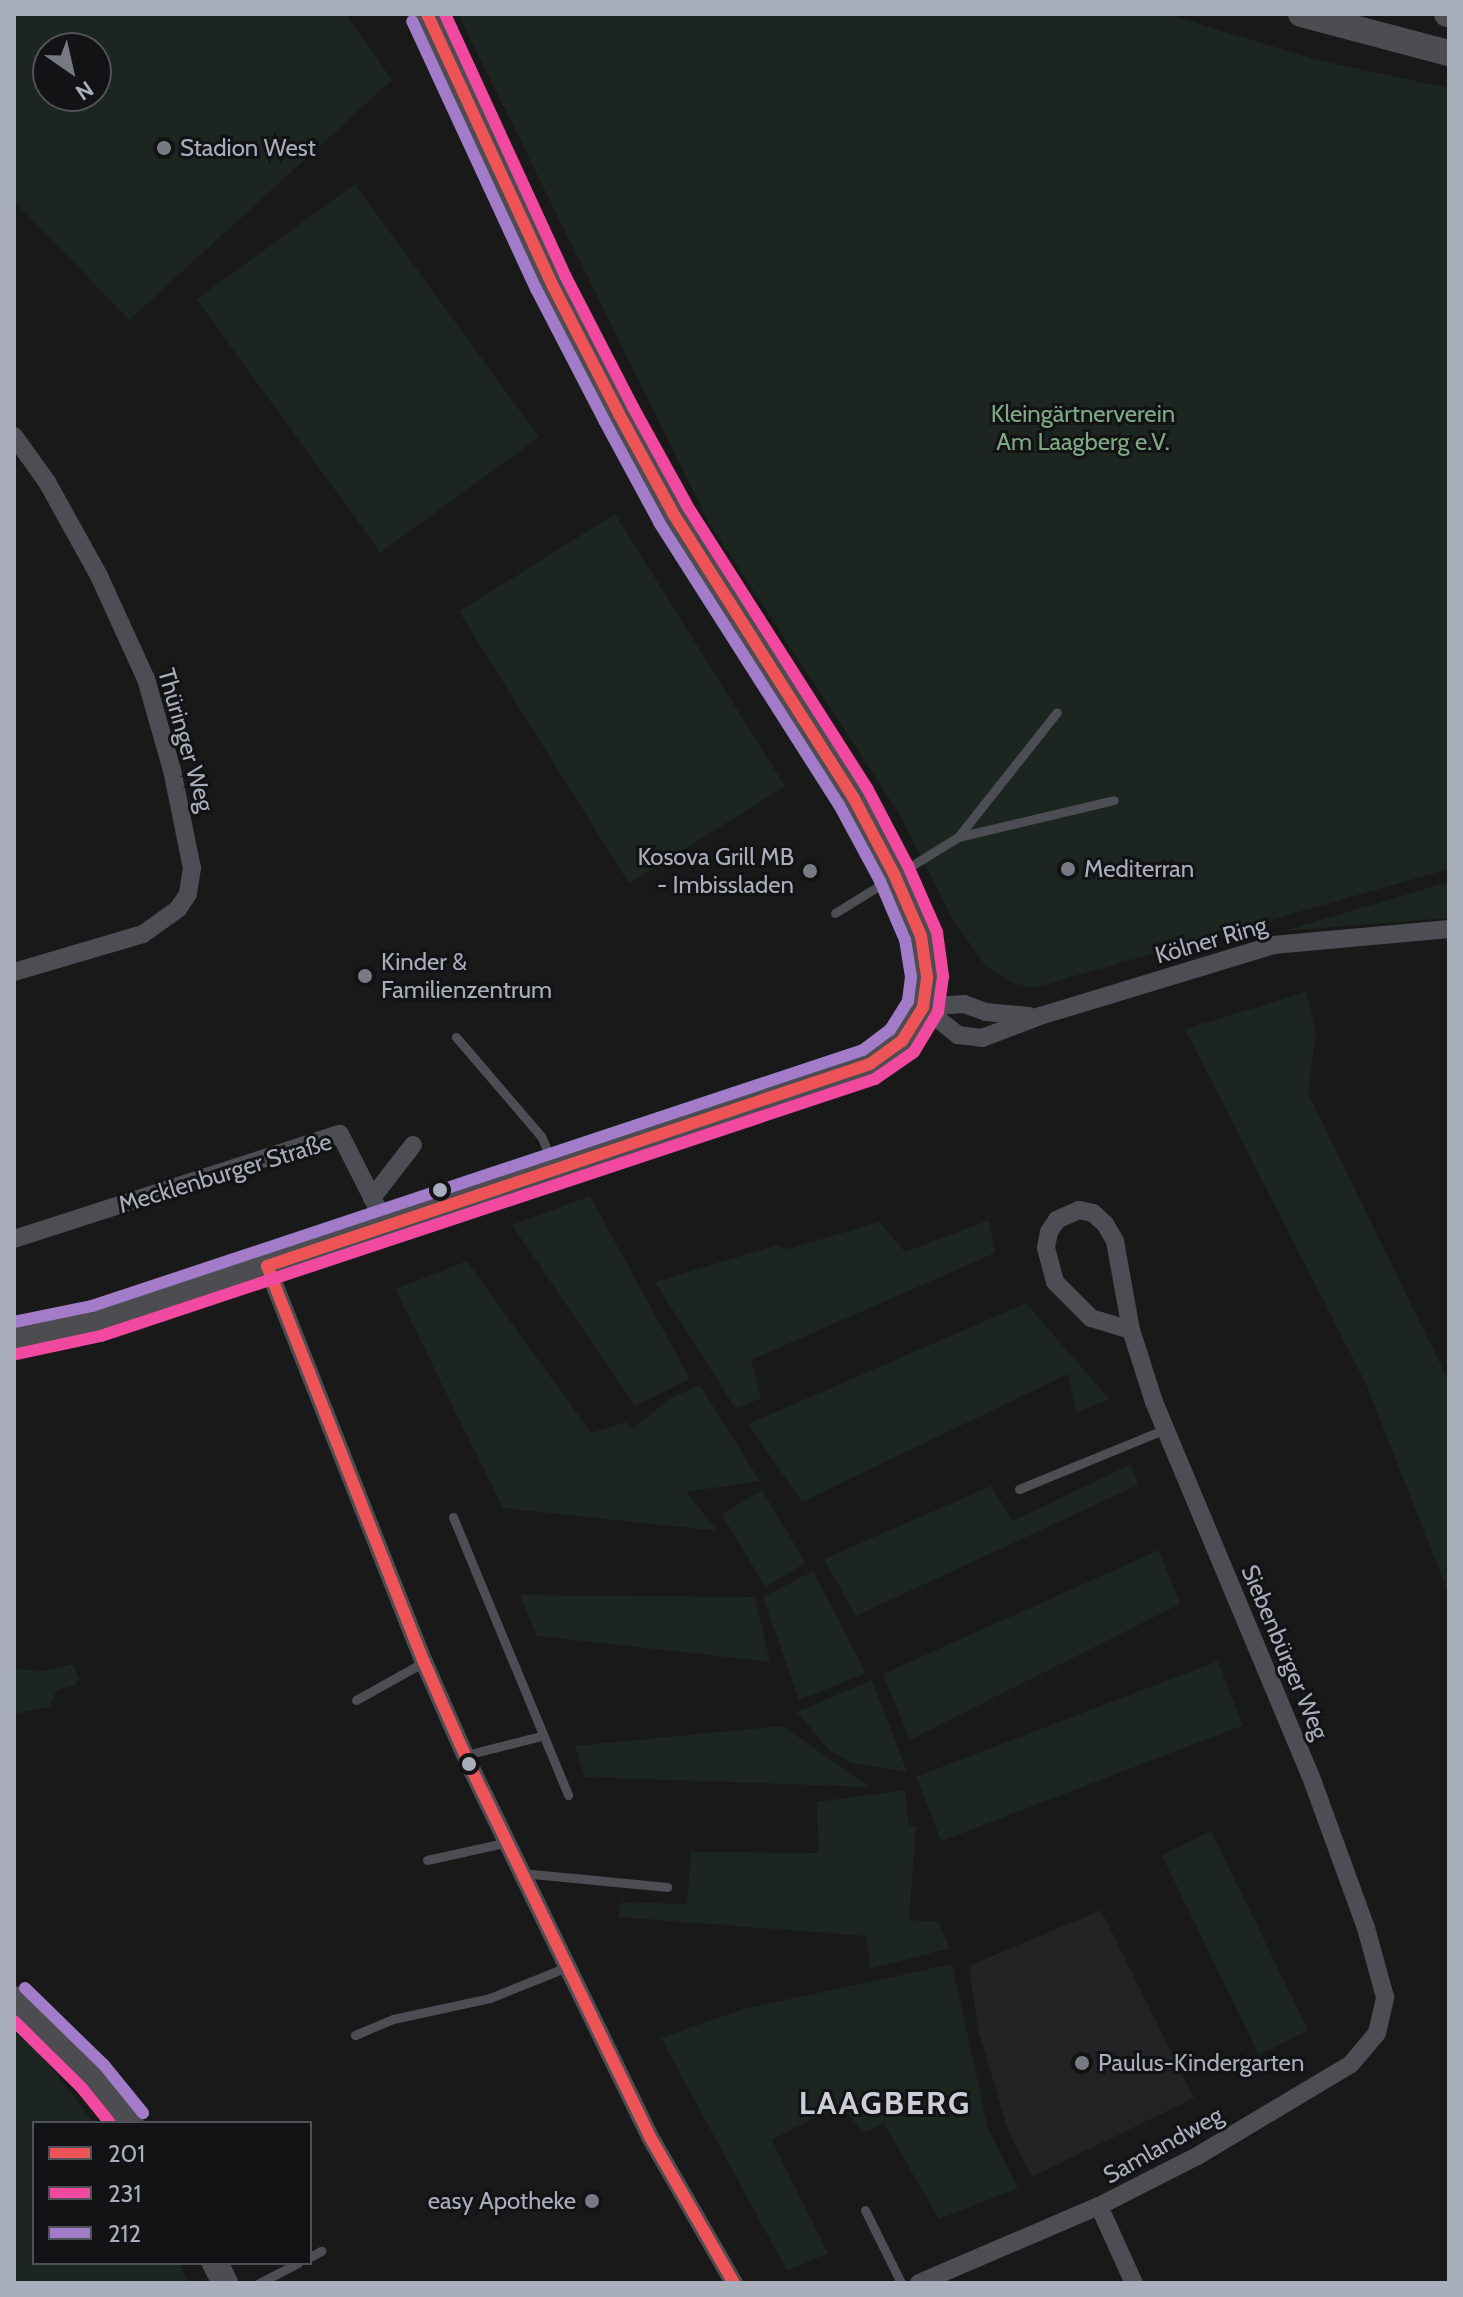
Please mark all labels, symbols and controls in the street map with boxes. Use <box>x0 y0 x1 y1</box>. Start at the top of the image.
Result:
north arrow <box>32 32 112 112</box>
text: N <box>71 75 99 106</box>
place label: Stadion West <box>180 134 316 162</box>
marker: Stadion West <box>155 139 173 157</box>
park label: Kleingärtnerverein Am Laagberg e.V. <box>991 400 1175 456</box>
street label: Thüringer Weg <box>152 665 220 815</box>
place label: Kosova Grill MB - Imbissladen <box>637 843 794 899</box>
place label: Mediterran <box>1084 855 1194 883</box>
marker: Mediterran <box>1059 860 1077 878</box>
marker: Kosova Grill MB - Imbissladen <box>801 862 819 880</box>
street label: Kölner Ring <box>1152 910 1270 970</box>
place label: Kinder & Familienzentrum <box>381 948 552 1004</box>
marker: Kinder & Familienzentrum <box>356 967 374 985</box>
street label: Mecklenburger Straße <box>115 1127 335 1219</box>
unlabelled marker <box>432 1182 448 1198</box>
street label: Siebenbürger Weg <box>1235 1560 1335 1744</box>
unlabelled marker <box>461 1756 477 1772</box>
place label: Paulus-Kindergarten <box>1098 2049 1304 2077</box>
marker: Paulus-Kindergarten <box>1073 2054 1091 2072</box>
district label: LAAGBERG <box>799 2084 971 2122</box>
street label: Samlandweg <box>1098 2100 1228 2190</box>
legend <box>32 2121 312 2265</box>
text: 201 <box>108 2139 145 2168</box>
text: 231 <box>108 2179 141 2208</box>
place label: easy Apotheke <box>428 2187 576 2215</box>
marker: easy Apotheke <box>583 2192 601 2210</box>
text: 212 <box>108 2219 141 2248</box>

